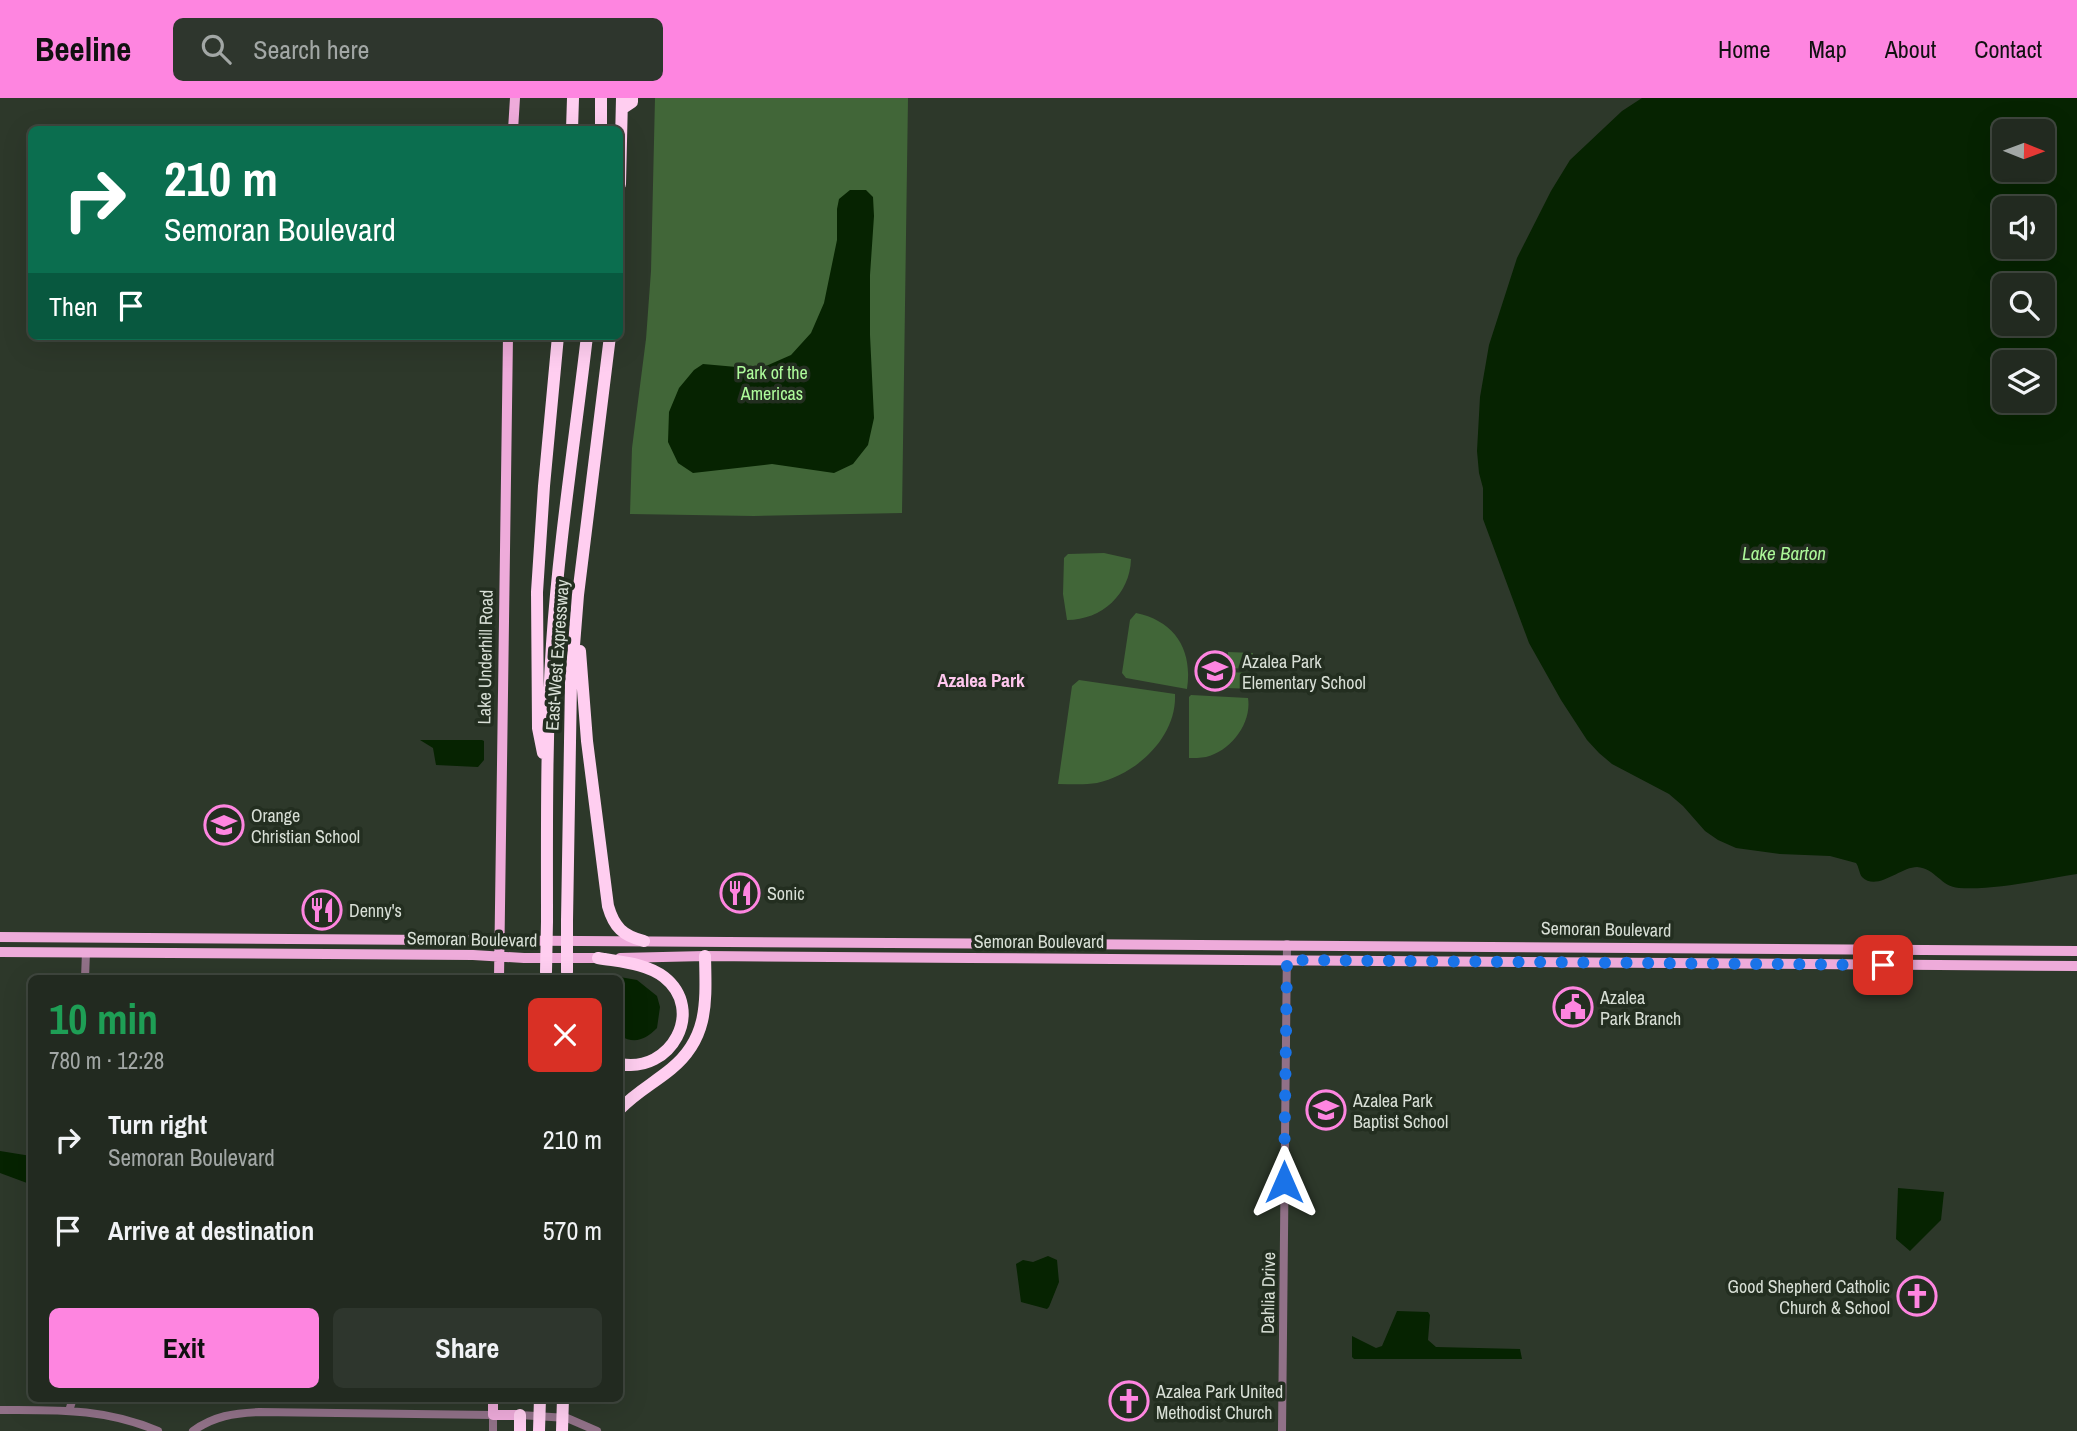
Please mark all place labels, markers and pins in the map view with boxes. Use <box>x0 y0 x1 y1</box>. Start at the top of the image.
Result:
place label: Azalea Park Elementary School <box>1241 649 1366 695</box>
school or university icon: Azalea Park Elementary School <box>1194 650 1236 692</box>
place label: Orange Christian School <box>251 803 360 849</box>
school or university icon: Orange Christian School <box>203 804 245 846</box>
restaurant icon: Sonic <box>719 872 761 914</box>
place label: Sonic <box>767 881 805 906</box>
restaurant icon: Denny's <box>301 889 343 931</box>
place label: Denny's <box>349 898 402 923</box>
pin <box>1853 935 1913 995</box>
place label: Azalea Park Branch <box>1599 985 1681 1031</box>
public building icon: Azalea Park Branch <box>1552 986 1594 1028</box>
place label: Azalea Park Baptist School <box>1352 1088 1448 1134</box>
school or university icon: Azalea Park Baptist School <box>1305 1089 1347 1131</box>
place label: Good Shepherd Catholic Church & School <box>1728 1274 1890 1320</box>
church icon: Good Shepherd Catholic Church & School <box>1896 1275 1938 1317</box>
place label: Azalea Park United Methodist Church <box>1155 1379 1283 1425</box>
church icon: Azalea Park United Methodist Church <box>1108 1380 1150 1422</box>

